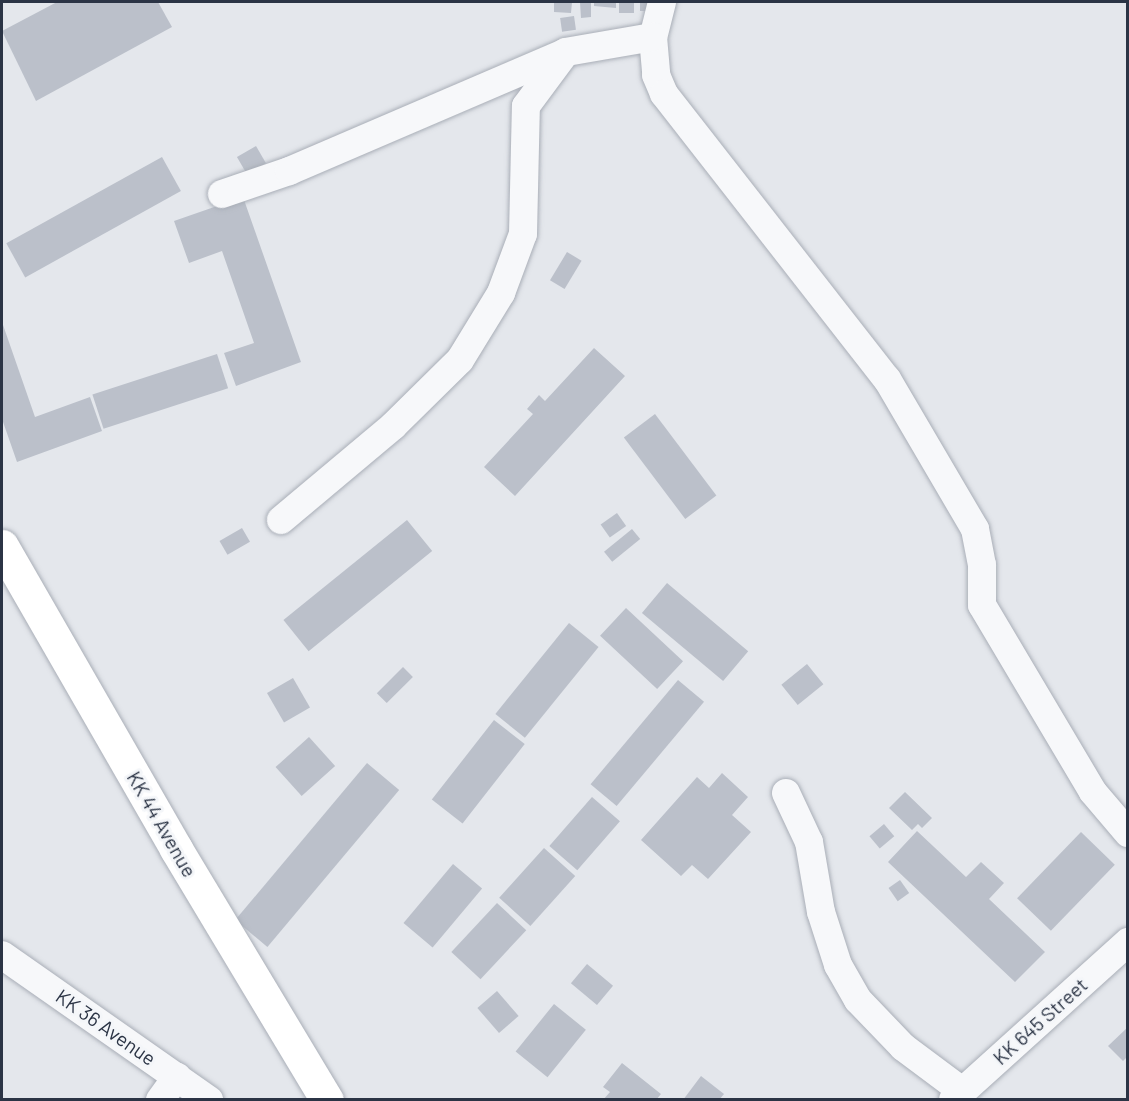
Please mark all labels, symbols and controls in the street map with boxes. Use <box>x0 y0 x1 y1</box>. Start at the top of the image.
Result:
street label: KK 44 Avenue <box>122 767 202 881</box>
street label: KK 645 Street <box>988 972 1092 1070</box>
street label: KK 36 Avenue <box>51 984 161 1070</box>

